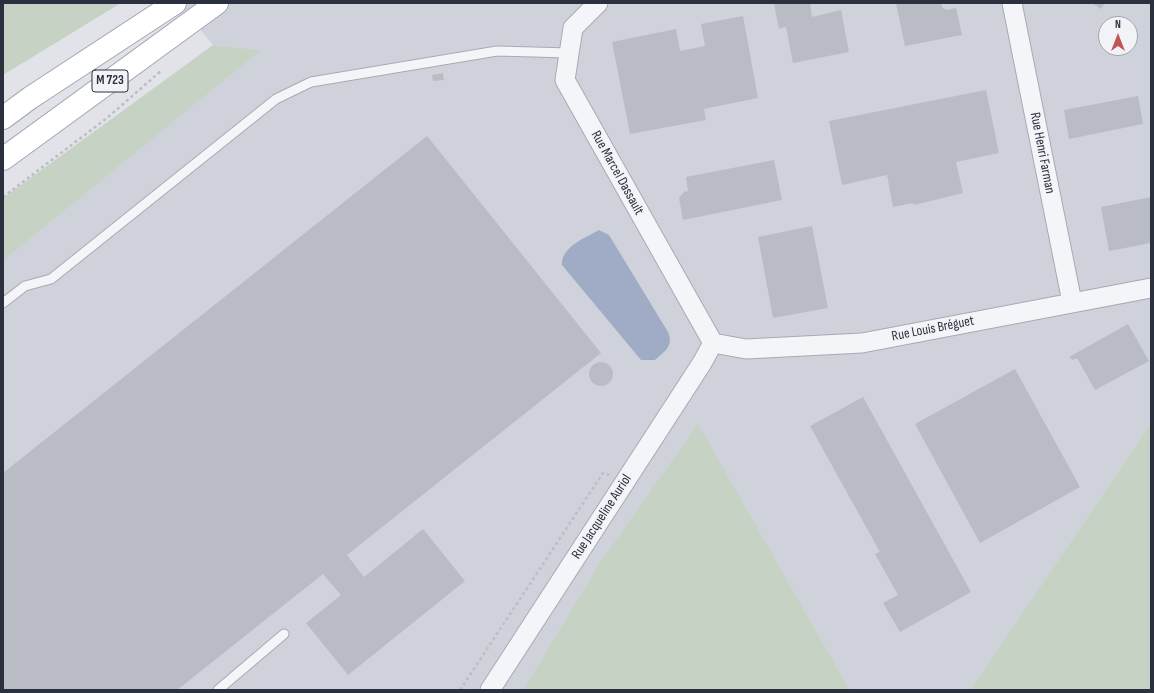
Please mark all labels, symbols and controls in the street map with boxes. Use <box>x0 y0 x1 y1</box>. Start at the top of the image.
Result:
north arrow <box>1098 16 1138 56</box>
text: N <box>1115 18 1121 31</box>
road number: M 723 <box>92 70 128 92</box>
street label: Rue Henri Farman <box>1026 111 1058 195</box>
street label: Rue Marcel Dassault <box>587 128 647 218</box>
street label: Rue Louis Bréguet <box>890 313 976 345</box>
street label: Rue Jacqueline Auriol <box>568 472 636 562</box>

